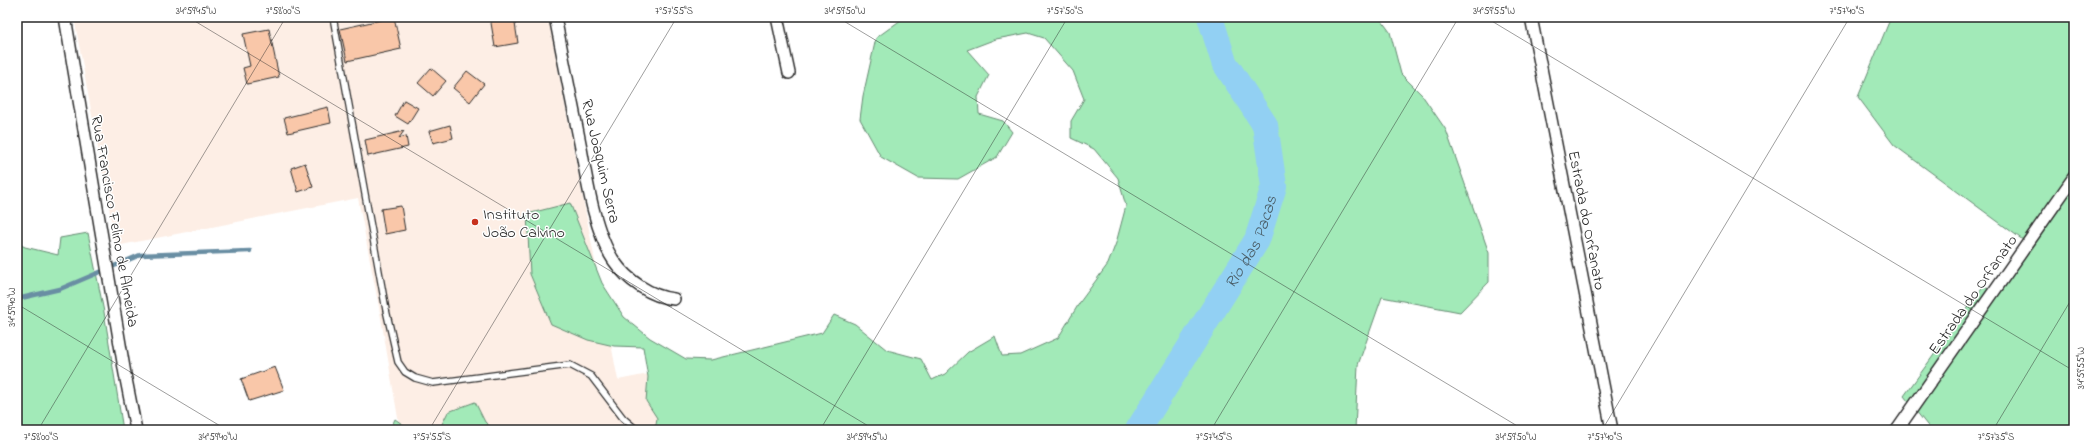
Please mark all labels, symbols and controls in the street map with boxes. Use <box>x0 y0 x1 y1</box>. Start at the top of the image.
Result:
text: 34°59'45"W <box>176 4 217 19</box>
text: 7°58'00"S <box>266 4 301 19</box>
text: 7°57'55"S <box>655 4 694 19</box>
text: 34°59'50"W <box>825 4 866 19</box>
text: 7°57'50"S <box>1047 4 1084 19</box>
text: 34°59'55"W <box>1473 4 1515 19</box>
text: 7°57'40"S <box>1830 4 1865 19</box>
street label: Rua Joaquim Serra <box>574 97 626 226</box>
street label: Rua Francisco Felino de Almeida <box>84 113 145 329</box>
street label: Estrada do Orfanato <box>1561 149 1611 292</box>
water label: Rio das Pacas <box>1219 192 1284 294</box>
place label: Instituto João Calvino <box>483 203 565 245</box>
marker: Instituto João Calvino <box>470 217 480 227</box>
street label: Estrada do Orfanato <box>1923 230 2024 360</box>
text: 34°59'40"W <box>5 287 20 327</box>
text: 34°59'55"W <box>2074 347 2089 389</box>
text: 7°58'00"S <box>24 430 59 445</box>
text: 34°59'40"W <box>198 430 238 445</box>
text: 7°57'55"S <box>413 430 452 445</box>
text: 34°59'45"W <box>847 430 888 445</box>
text: 7°57'45"S <box>1196 430 1233 445</box>
text: 34°59'50"W <box>1496 430 1537 445</box>
text: 7°57'40"S <box>1588 430 1623 445</box>
text: 7°57'35"S <box>1978 430 2015 445</box>

